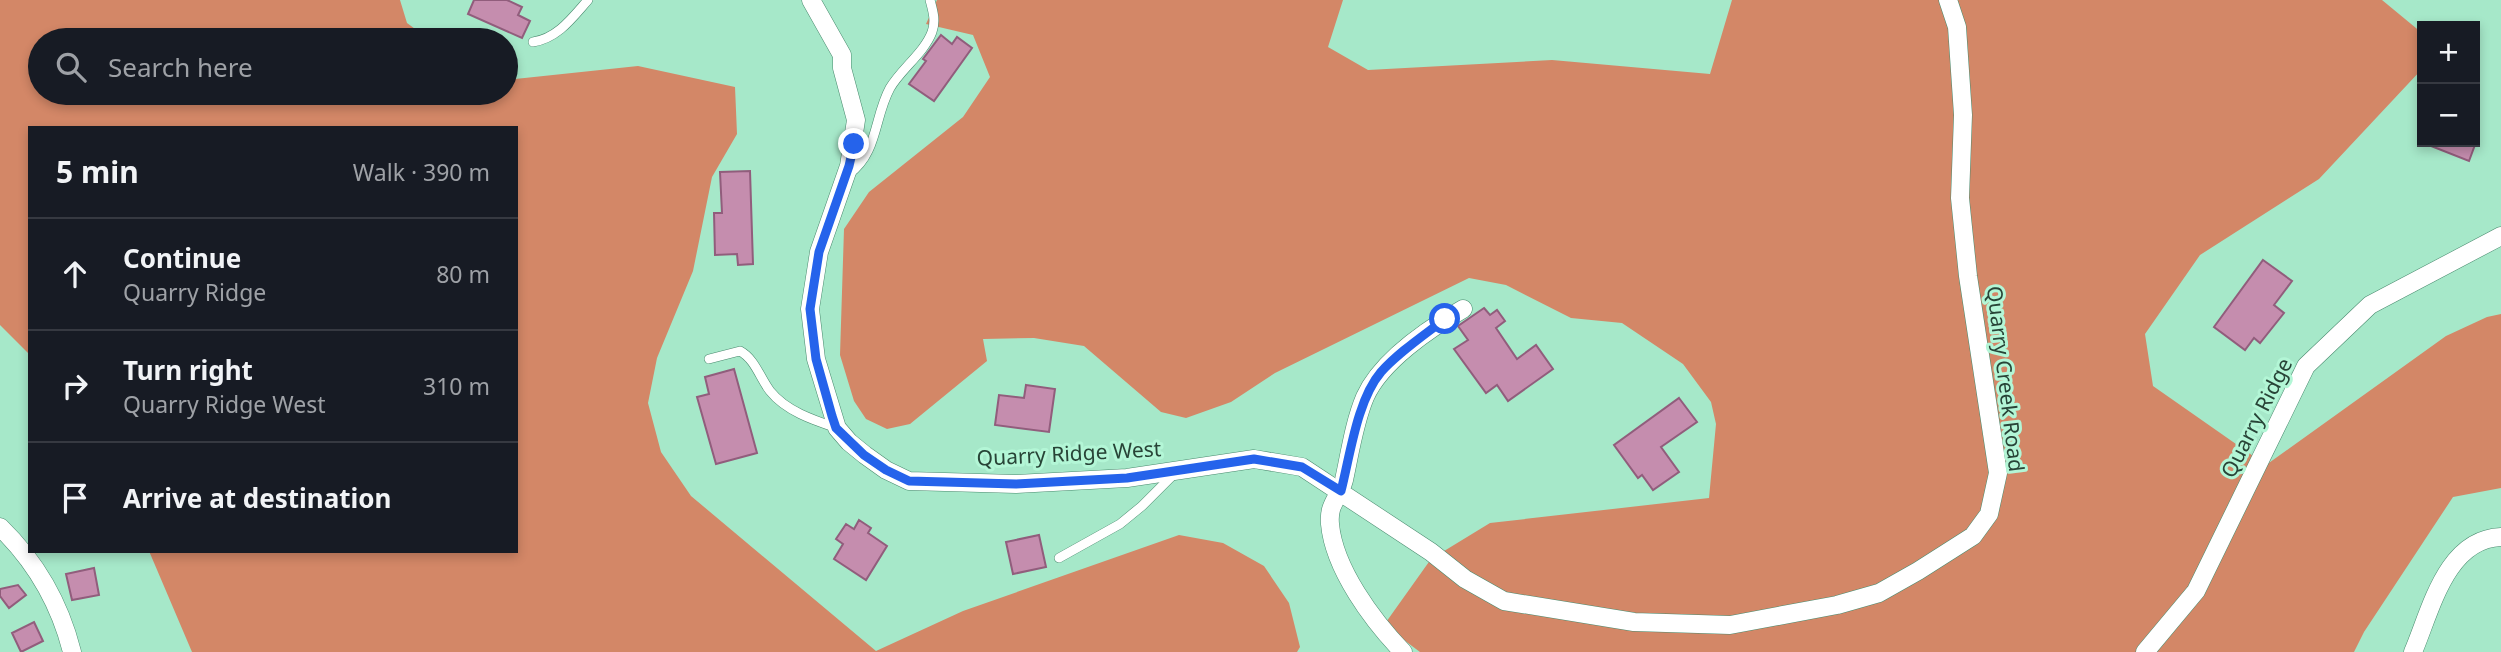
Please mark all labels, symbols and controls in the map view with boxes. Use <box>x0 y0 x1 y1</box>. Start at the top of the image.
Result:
map controls <box>2417 21 2480 147</box>
button: + <box>2417 21 2480 84</box>
search box <box>28 28 518 105</box>
icon: search <box>52 48 90 86</box>
text: Search here <box>108 49 253 85</box>
button: − <box>2417 84 2480 147</box>
route end <box>838 128 869 159</box>
text: 5 min <box>56 151 139 192</box>
text: Walk · 390 m <box>353 156 490 188</box>
text: Continue <box>123 240 241 276</box>
icon: ahead <box>56 255 94 293</box>
text: 80 m <box>436 258 490 290</box>
text: Quarry Ridge <box>123 276 266 308</box>
street label: Quarry Creek Road <box>1981 284 2031 473</box>
route start <box>1429 303 1460 334</box>
text: Turn right <box>123 352 253 388</box>
street label: Quarry Ridge <box>2214 353 2298 482</box>
icon: right <box>56 367 94 405</box>
text: 310 m <box>423 370 490 402</box>
text: Quarry Ridge West <box>123 388 326 420</box>
street label: Quarry Ridge West <box>976 434 1162 472</box>
icon: arrive <box>56 479 94 517</box>
text: Arrive at destination <box>123 480 392 516</box>

